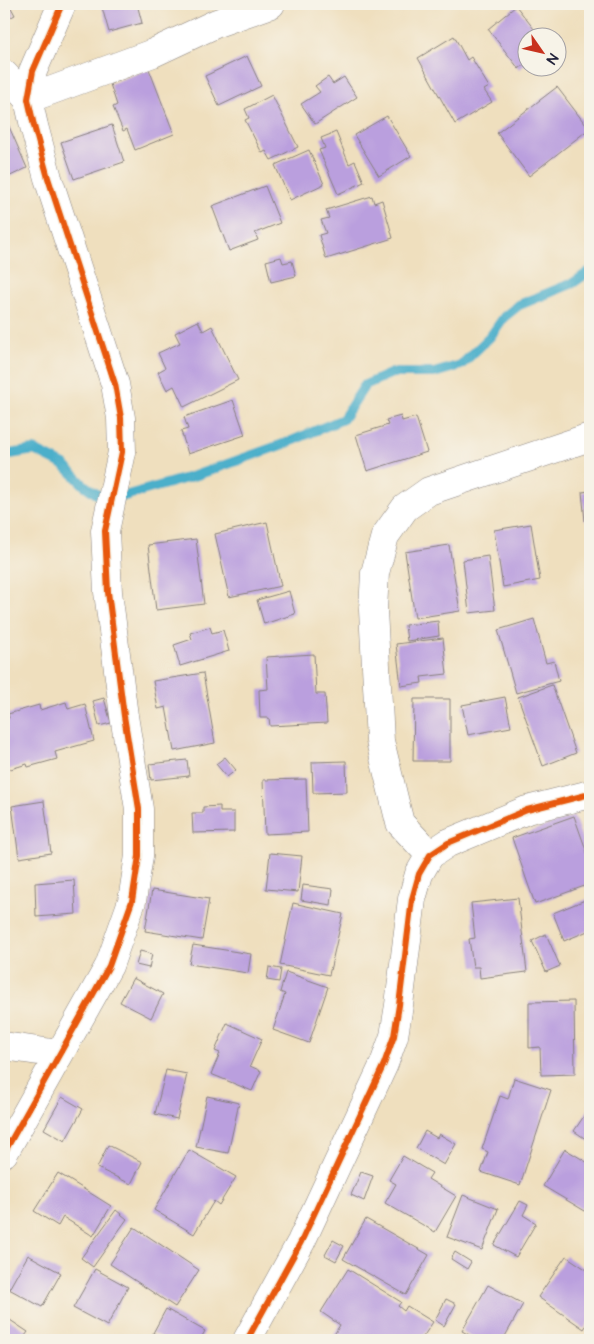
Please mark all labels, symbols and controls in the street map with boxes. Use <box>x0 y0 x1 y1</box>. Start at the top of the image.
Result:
north arrow <box>516 28 566 78</box>
text: N <box>541 49 563 68</box>

